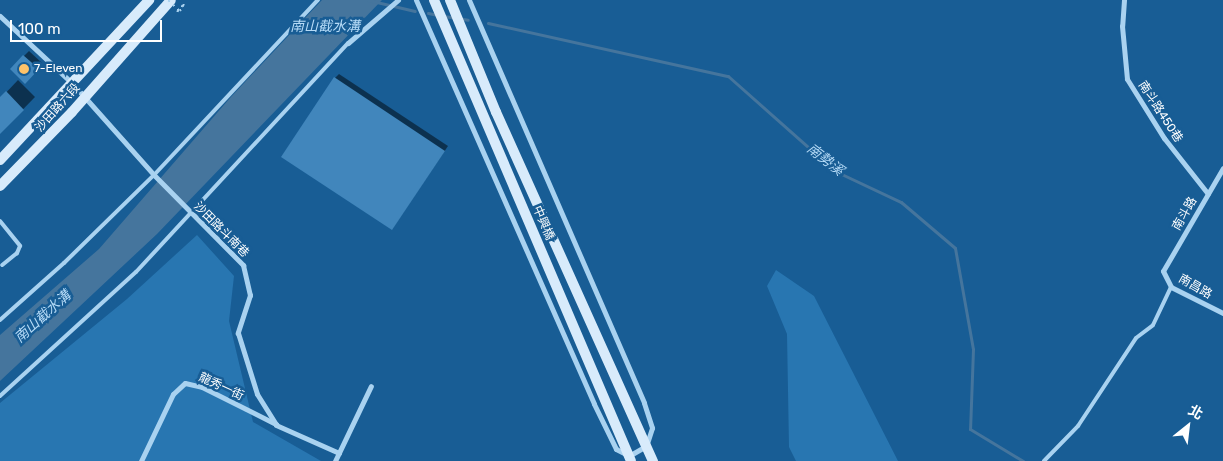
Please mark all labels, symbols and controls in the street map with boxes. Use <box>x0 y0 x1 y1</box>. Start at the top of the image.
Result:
scale bar <box>12 10 165 42</box>
water label: 南山截水溝 <box>290 19 360 35</box>
text: 100 m <box>18 20 60 38</box>
place label: 7-Eleven <box>34 62 83 76</box>
marker: 7-Eleven <box>18 63 30 75</box>
street label: 南斗路450巷 <box>1135 79 1185 145</box>
street label: 沙田路六段 <box>33 81 83 135</box>
water label: 南勢溪 <box>803 140 847 180</box>
street label: 南斗路 <box>1170 195 1200 233</box>
street label: 沙田路斗南巷 <box>190 199 252 261</box>
street label: 中興橋 <box>529 204 557 242</box>
street label: 南昌路 <box>1176 272 1214 302</box>
water label: 南山截水溝 <box>11 287 75 347</box>
street label: 龍秀一街 <box>196 370 246 404</box>
north arrow <box>1163 401 1213 451</box>
text: 北 <box>1185 402 1206 423</box>

